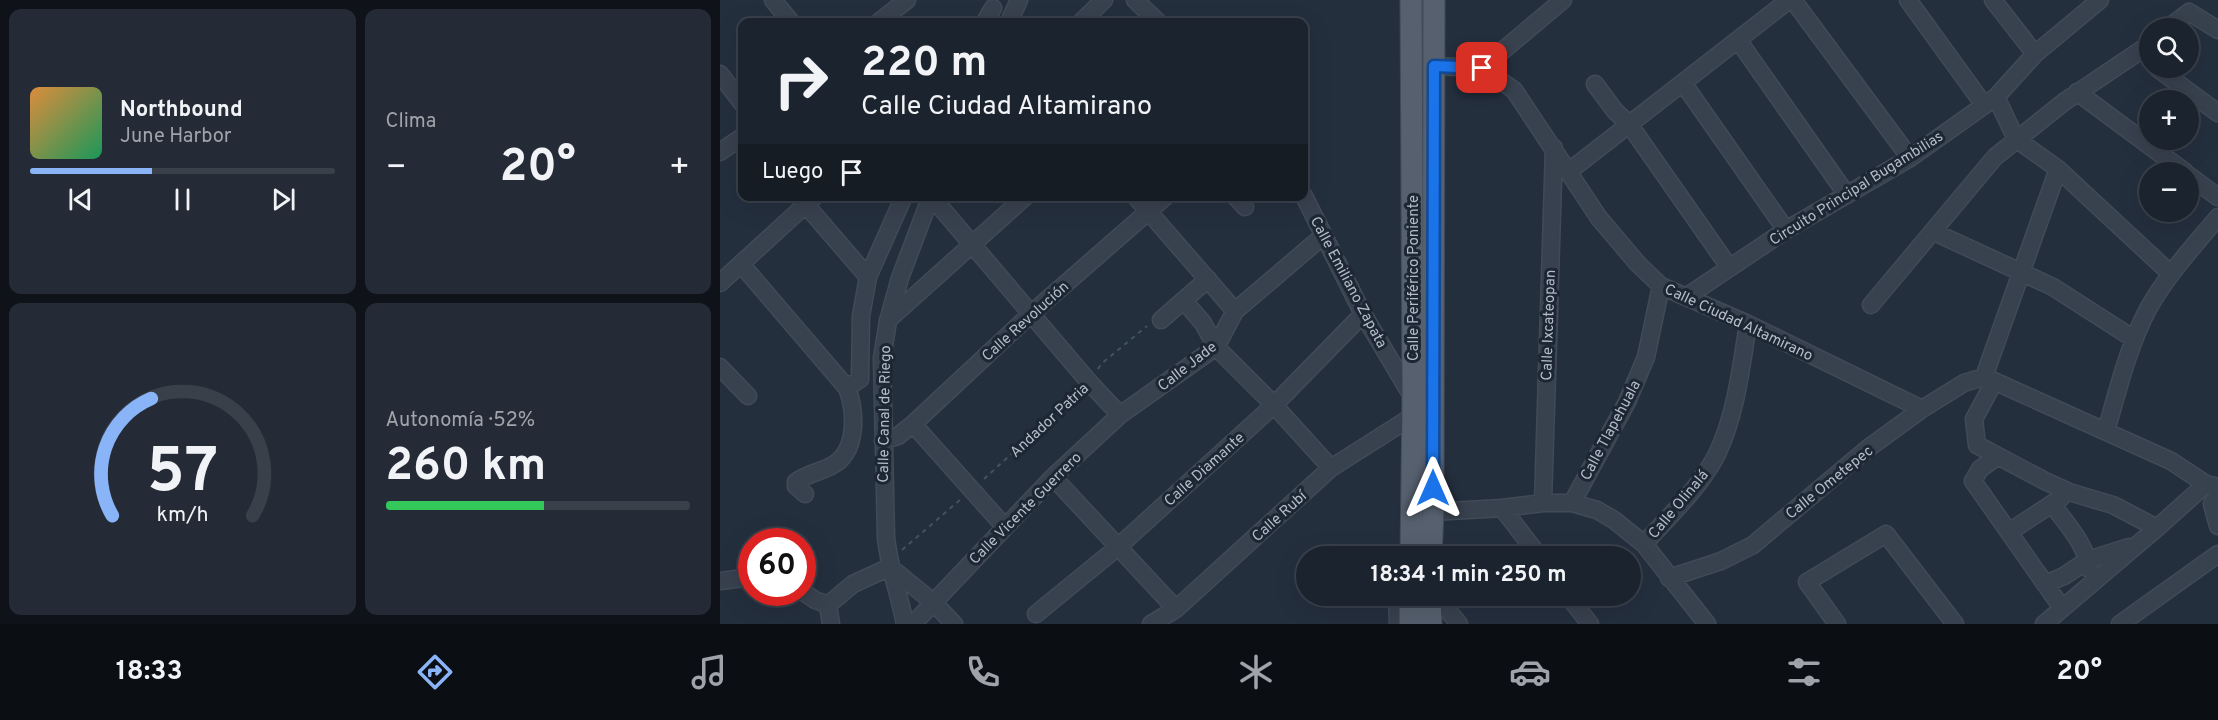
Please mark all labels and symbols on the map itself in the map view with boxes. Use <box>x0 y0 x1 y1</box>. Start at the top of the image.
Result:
pin <box>1456 42 1507 93</box>
street label: Circuito Principal Bugambilias <box>1766 128 1947 251</box>
street label: Calle Periférico Poniente <box>1405 195 1424 361</box>
street label: Calle Emiliano Zapata <box>1305 214 1390 352</box>
street label: Calle Ixcateopan <box>1538 269 1561 381</box>
street label: Calle Revolución <box>978 278 1074 366</box>
street label: Calle Ciudad Altamirano <box>1661 281 1816 366</box>
street label: Calle Jade <box>1155 338 1221 396</box>
street label: Calle Canal de Riego <box>875 345 896 483</box>
street label: Calle Tlapehuala <box>1577 377 1646 484</box>
street label: Andador Patria <box>1007 380 1093 462</box>
street label: Calle Diamante <box>1161 429 1249 511</box>
street label: Calle Ometepec <box>1782 442 1878 524</box>
street label: Calle Vicente Guerrero <box>966 449 1086 569</box>
position arrow <box>1401 456 1465 520</box>
street label: Calle Olinalá <box>1645 467 1713 543</box>
street label: Calle Rubí <box>1249 487 1312 547</box>
speed limit sign: 60 <box>738 528 816 606</box>

